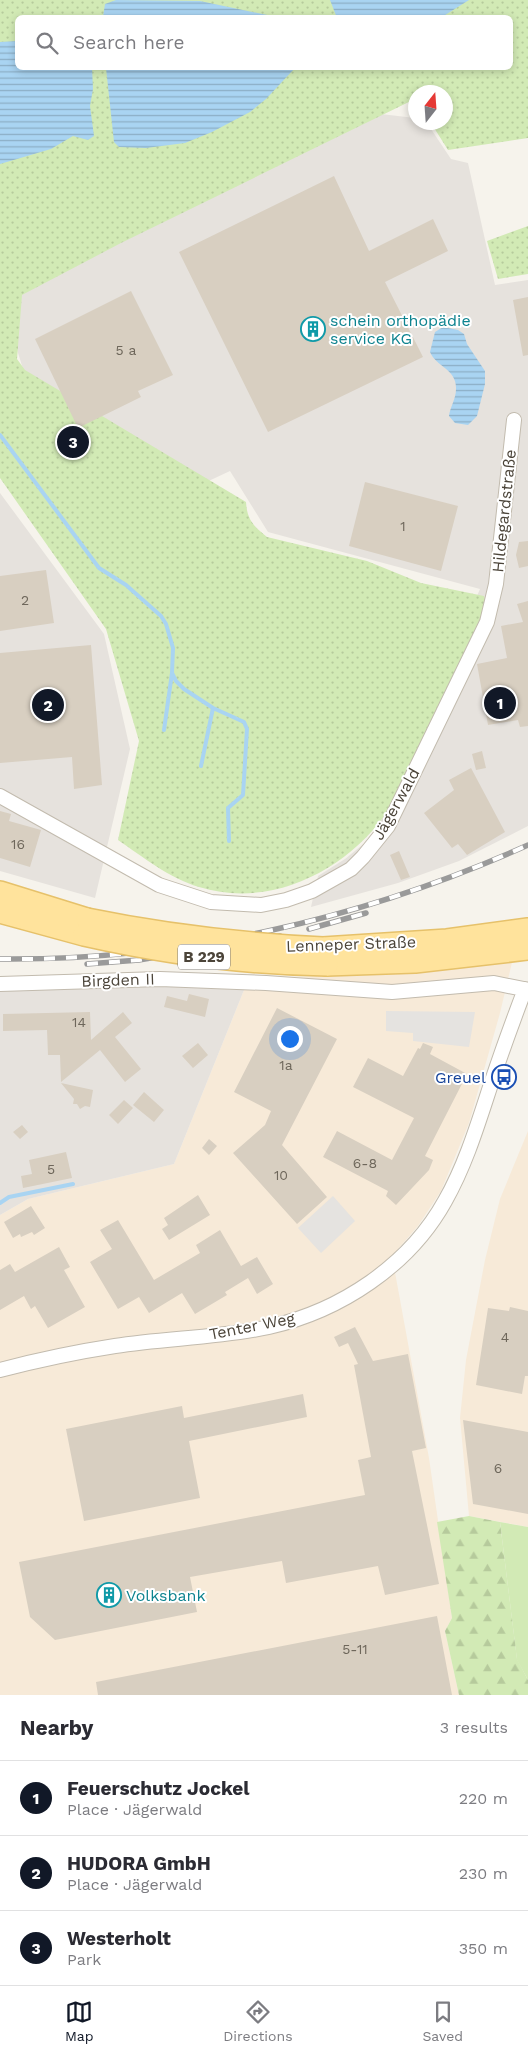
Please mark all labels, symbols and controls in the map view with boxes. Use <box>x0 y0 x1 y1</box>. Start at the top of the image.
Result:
search box <box>15 15 513 70</box>
icon: search <box>33 29 61 57</box>
text: Search here <box>73 31 184 54</box>
north arrow <box>408 85 453 130</box>
place label: schein orthopädie service KG <box>330 311 471 348</box>
building icon: schein orthopädie service KG <box>300 316 326 342</box>
house number: 5 a <box>116 342 136 358</box>
pin: 3 <box>57 423 89 461</box>
street label: Hildegardstraße <box>488 449 520 573</box>
house number: 1 <box>400 518 406 534</box>
house number: 2 <box>21 592 29 608</box>
pin: 1 <box>484 684 516 722</box>
pin: 2 <box>32 686 64 724</box>
street label: Jägerwald <box>368 765 424 843</box>
house number: 16 <box>11 836 25 852</box>
street label: Lenneper Straße <box>286 932 416 956</box>
road number: B 229 <box>178 944 230 970</box>
street label: Birgden II <box>81 969 155 991</box>
house number: 14 <box>72 1014 86 1030</box>
your location <box>277 1026 303 1052</box>
house number: 1a <box>279 1057 293 1073</box>
bus stop icon: Greuel <box>491 1064 517 1090</box>
place label: Greuel <box>435 1068 486 1087</box>
house number: 6-8 <box>353 1155 377 1171</box>
house number: 5 <box>47 1161 55 1177</box>
house number: 10 <box>274 1167 288 1183</box>
street label: Tenter Weg <box>208 1308 297 1344</box>
house number: 4 <box>501 1329 509 1345</box>
house number: 6 <box>494 1460 502 1476</box>
building icon: Volksbank <box>96 1582 122 1608</box>
place label: Volksbank <box>126 1586 206 1605</box>
house number: 5-11 <box>342 1641 368 1657</box>
text: Nearby <box>20 1715 93 1740</box>
text: 3 results <box>440 1718 508 1737</box>
text: Feuerschutz Jockel <box>67 1777 249 1800</box>
text: 1 <box>33 1789 39 1808</box>
text: 220 m <box>459 1789 508 1808</box>
text: Place · Jägerwald <box>67 1800 202 1819</box>
text: HUDORA GmbH <box>67 1852 211 1875</box>
text: 2 <box>31 1864 41 1883</box>
text: 230 m <box>459 1864 508 1883</box>
text: Place · Jägerwald <box>67 1875 202 1894</box>
text: Westerholt <box>67 1927 171 1950</box>
text: 3 <box>31 1939 41 1958</box>
text: 350 m <box>459 1939 508 1958</box>
text: Park <box>67 1950 101 1969</box>
tab: Map <box>65 1998 94 2044</box>
tab: Directions <box>223 1998 293 2044</box>
tab: Saved <box>422 1998 463 2044</box>

